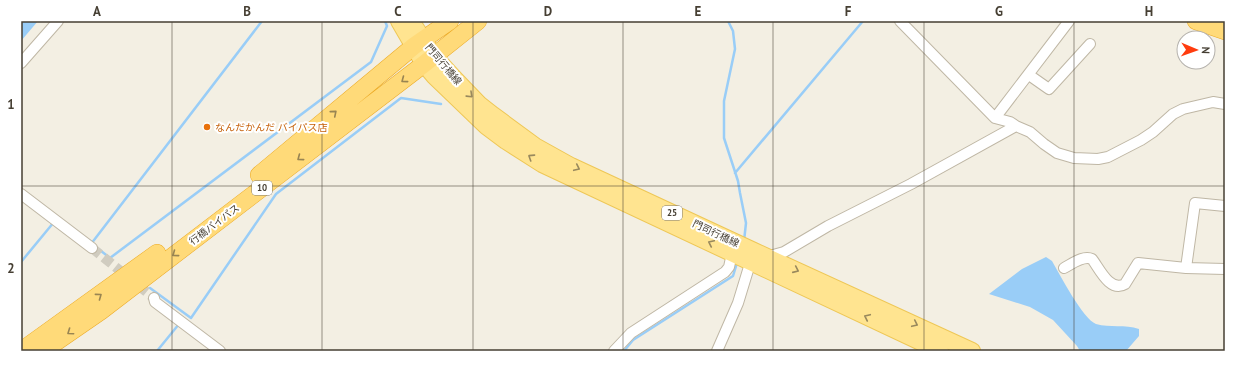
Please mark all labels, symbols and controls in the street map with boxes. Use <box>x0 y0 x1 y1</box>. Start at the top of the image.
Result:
text: A <box>93 3 101 20</box>
text: B <box>243 3 251 20</box>
text: C <box>394 3 402 20</box>
text: D <box>544 3 552 20</box>
text: E <box>695 3 702 20</box>
text: F <box>845 3 852 20</box>
text: G <box>995 3 1003 20</box>
text: H <box>1145 3 1153 20</box>
north arrow <box>1176 30 1216 70</box>
street label: 門司行橋線 <box>423 41 465 88</box>
text: N <box>1199 46 1213 54</box>
one-way arrow <box>401 75 408 82</box>
one-way arrow <box>465 90 473 98</box>
text: 1 <box>7 96 15 113</box>
one-way arrow <box>329 111 337 118</box>
place label: なんだかんだ バイパス店 <box>215 121 327 134</box>
marker: なんだかんだ バイパス店 <box>202 122 212 132</box>
one-way arrow <box>298 154 305 161</box>
one-way arrow <box>528 154 535 162</box>
one-way arrow <box>572 163 580 171</box>
road number: 10 <box>252 181 272 195</box>
street label: 行橋バイパス <box>187 201 242 248</box>
road number: 25 <box>662 206 682 220</box>
street label: 門司行橋線 <box>690 217 741 250</box>
one-way arrow <box>708 240 716 248</box>
one-way arrow <box>172 250 179 257</box>
text: 2 <box>7 260 15 277</box>
one-way arrow <box>792 265 800 273</box>
one-way arrow <box>94 294 101 301</box>
one-way arrow <box>863 314 871 322</box>
one-way arrow <box>910 319 918 327</box>
one-way arrow <box>68 327 75 334</box>

